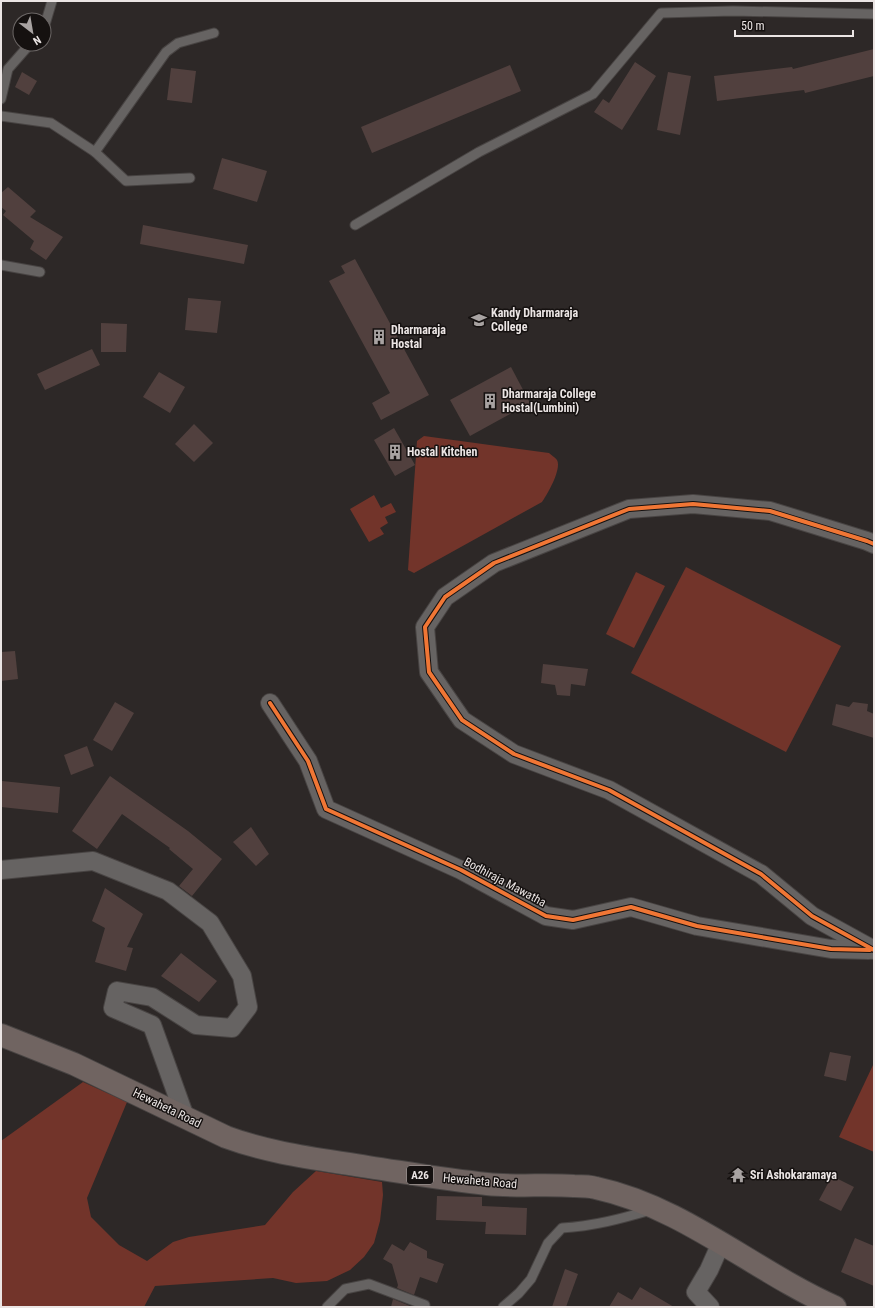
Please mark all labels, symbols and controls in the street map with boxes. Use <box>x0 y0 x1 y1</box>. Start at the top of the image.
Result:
north arrow <box>12 12 52 52</box>
scale bar <box>735 12 853 38</box>
text: 50 m <box>741 19 765 33</box>
text: N <box>30 33 43 48</box>
place label: Kandy Dharmaraja College <box>491 306 579 334</box>
school or university icon: Kandy Dharmaraja College <box>470 311 488 329</box>
place label: Dharmaraja Hostal <box>391 323 446 351</box>
building icon: Dharmaraja Hostal <box>370 328 388 346</box>
place label: Dharmaraja College Hostal(Lumbini) <box>502 387 596 415</box>
building icon: Dharmaraja College Hostal(Lumbini) <box>481 392 499 410</box>
building icon: Hostal Kitchen <box>386 443 404 461</box>
place label: Hostal Kitchen <box>407 445 477 459</box>
street label: Bodhiraja Mawatha <box>462 854 549 910</box>
street label: Hewaheta Road <box>131 1085 203 1131</box>
road number: A26 <box>407 1166 433 1184</box>
temple icon: Sri Ashokaramaya <box>729 1166 747 1184</box>
place label: Sri Ashokaramaya <box>750 1168 837 1182</box>
street label: Hewaheta Road <box>442 1171 518 1191</box>

